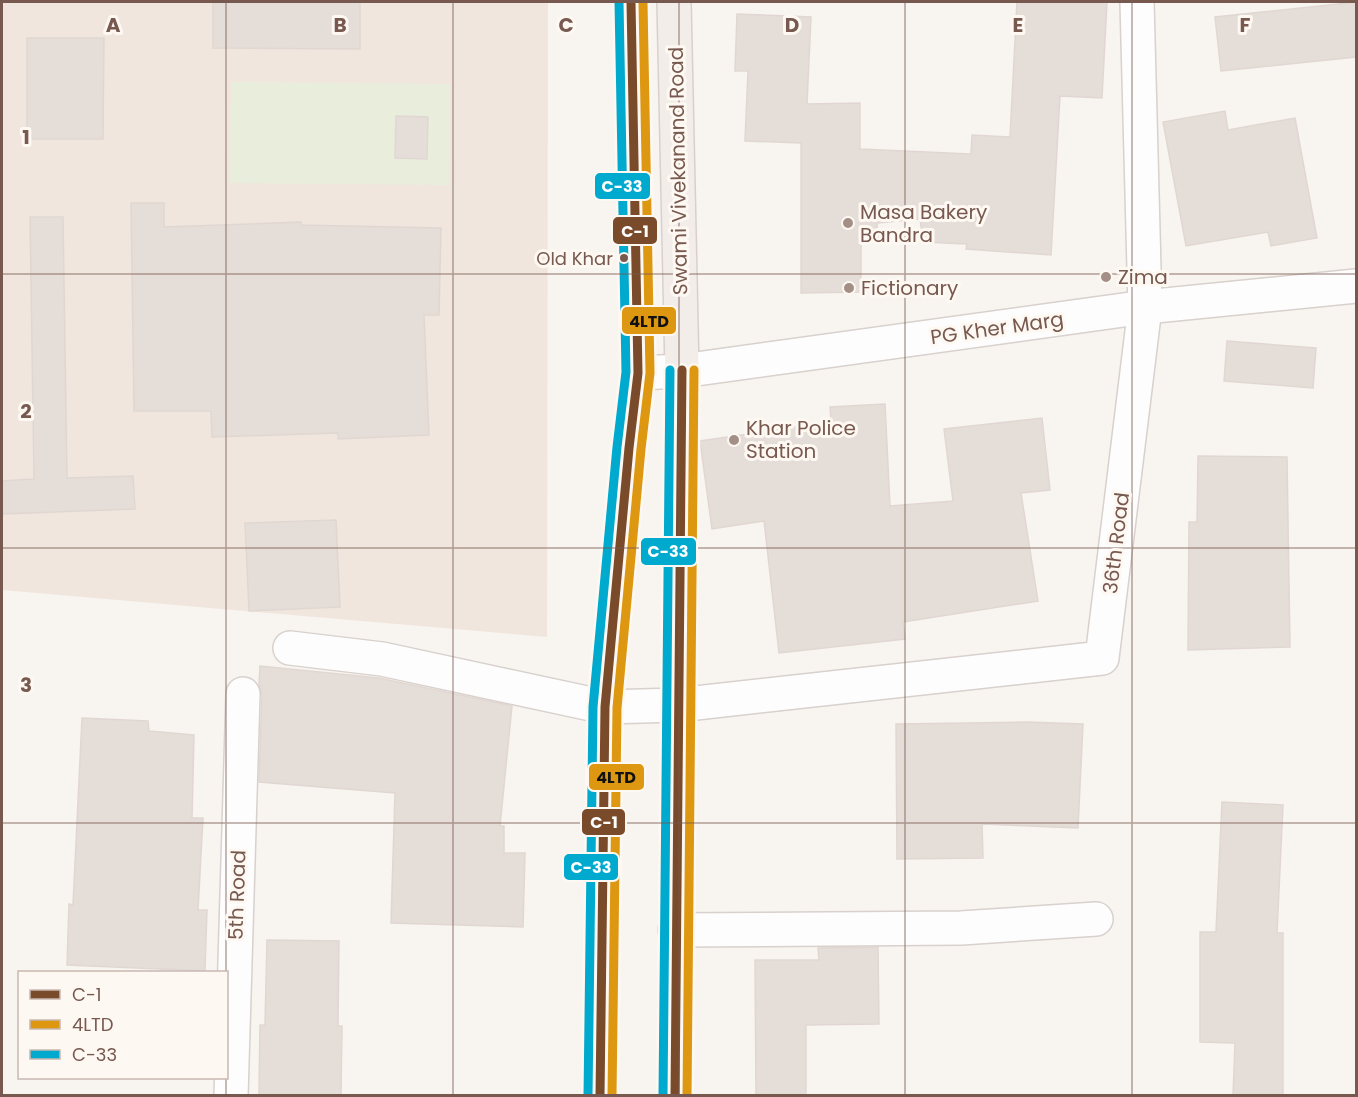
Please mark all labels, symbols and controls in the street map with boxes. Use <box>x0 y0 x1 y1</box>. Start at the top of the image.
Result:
text: A <box>106 11 121 39</box>
text: B <box>333 11 347 39</box>
text: C <box>558 11 574 39</box>
text: D <box>785 11 799 39</box>
text: E <box>1013 11 1023 39</box>
text: F <box>1240 11 1251 39</box>
street label: Swami Vivekanand Road <box>662 47 694 295</box>
text: 1 <box>22 123 30 151</box>
line badge: C-33 <box>594 172 651 200</box>
text: C-33 <box>602 175 642 198</box>
place label: Masa Bakery Bandra <box>860 198 987 249</box>
line badge: C-1 <box>612 216 658 245</box>
marker: Masa Bakery Bandra <box>841 216 855 230</box>
text: C-1 <box>621 220 649 243</box>
place label: Old Khar <box>536 246 613 271</box>
marker: Old Khar <box>618 252 630 264</box>
place label: Zima <box>1118 263 1168 291</box>
marker: Zima <box>1099 270 1113 284</box>
place label: Fictionary <box>861 274 958 302</box>
marker: Fictionary <box>842 281 856 295</box>
street label: PG Kher Marg <box>929 305 1065 351</box>
line badge: 4LTD <box>621 306 677 335</box>
text: 4LTD <box>629 310 669 333</box>
text: 2 <box>20 397 32 425</box>
place label: Khar Police Station <box>746 414 856 465</box>
marker: Khar Police Station <box>727 433 741 447</box>
street label: 36th Road <box>1096 491 1136 595</box>
line badge: C-33 <box>640 537 697 566</box>
text: C-33 <box>648 540 688 563</box>
text: 3 <box>20 671 32 699</box>
line badge: 4LTD <box>588 763 645 791</box>
text: 4LTD <box>596 766 636 789</box>
line badge: C-1 <box>581 808 626 836</box>
text: C-1 <box>590 811 618 834</box>
street label: 5th Road <box>221 850 253 940</box>
line badge: C-33 <box>563 853 619 881</box>
text: C-33 <box>571 856 611 879</box>
legend <box>18 971 228 1079</box>
text: C-1 <box>72 982 102 1007</box>
text: 4LTD <box>72 1012 114 1037</box>
text: C-33 <box>72 1042 117 1067</box>

